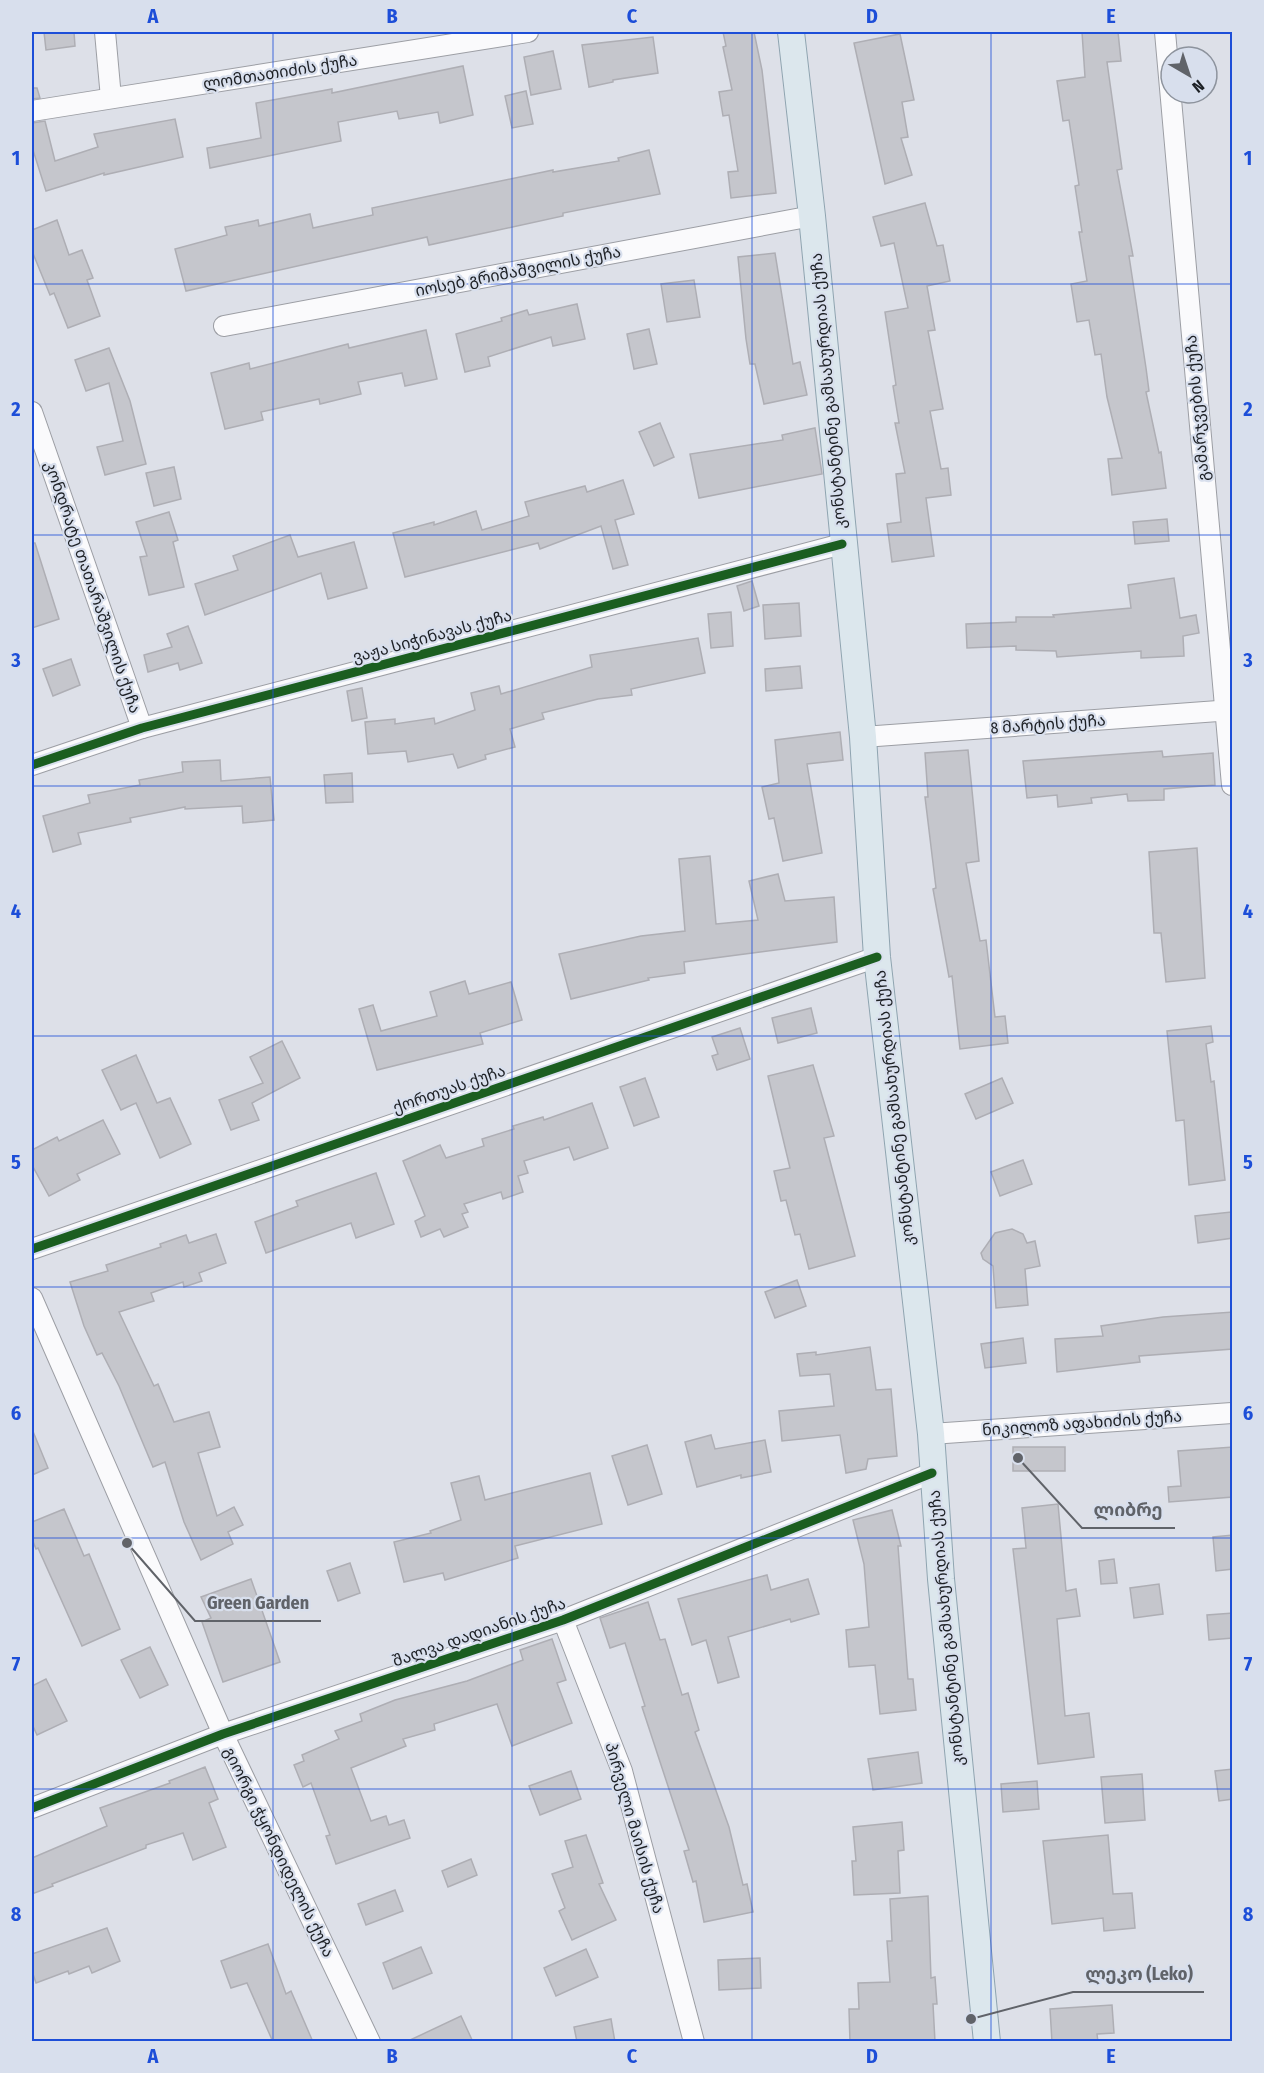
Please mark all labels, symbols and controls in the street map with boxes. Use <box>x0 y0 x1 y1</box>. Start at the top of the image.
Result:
text: A <box>147 4 160 28</box>
text: B <box>386 4 398 28</box>
text: C <box>627 4 638 28</box>
text: D <box>866 4 878 28</box>
text: E <box>1106 4 1116 28</box>
north arrow <box>1159 45 1219 105</box>
street label: ლომთათიძის ქუჩა <box>202 50 359 95</box>
text: N <box>1188 76 1208 97</box>
text: 1 <box>12 146 20 170</box>
text: 1 <box>1244 146 1252 170</box>
street label: იოსებ გრიშაშვილის ქუჩა <box>414 242 623 301</box>
street label: კონსტანტინე გამსახურდიას ქუჩა <box>806 252 851 530</box>
street label: გამარჯვების ქუჩა <box>1181 334 1213 482</box>
text: 2 <box>10 397 21 421</box>
text: 2 <box>1242 397 1253 421</box>
street label: კონდრატე თათარაშვილის ქუჩა <box>40 459 145 716</box>
street label: ვაჟა სიჭინავას ქუჩა <box>350 606 514 666</box>
text: 3 <box>10 648 21 672</box>
text: 3 <box>1242 648 1253 672</box>
street label: 8 მარტის ქუჩა <box>990 710 1106 738</box>
text: 4 <box>11 899 21 923</box>
text: 4 <box>1243 899 1253 923</box>
street label: კონსტანტინე გამსახურდიას ქუჩა <box>870 969 919 1247</box>
street label: ქორთუას ქუჩა <box>390 1061 508 1117</box>
text: 5 <box>11 1150 21 1174</box>
text: 5 <box>1243 1150 1253 1174</box>
text: 6 <box>11 1401 21 1425</box>
text: 6 <box>1243 1401 1253 1425</box>
street label: ნიკილოზ აფახიძის ქუჩა <box>981 1407 1183 1440</box>
street label: კონსტანტინე გამსახურდიას ქუჩა <box>924 1489 969 1767</box>
callout: ლიბრე <box>1082 1492 1175 1528</box>
text: ლიბრე <box>1094 1499 1162 1521</box>
callout: Green Garden <box>195 1585 321 1621</box>
text: Green Garden <box>207 1592 309 1614</box>
street label: შალვა დადიანის ქუჩა <box>390 1593 568 1672</box>
text: 7 <box>12 1652 21 1676</box>
text: 7 <box>1244 1652 1253 1676</box>
street label: პირველი მაისის ქუჩა <box>600 1740 669 1916</box>
street label: გიორგი ჭყონდიდელის ქუჩა <box>219 1744 338 1961</box>
text: 8 <box>11 1902 22 1926</box>
text: 8 <box>1243 1902 1254 1926</box>
callout: ლეკო (Leko) <box>1073 1956 1204 1992</box>
text: ლეკო (Leko) <box>1085 1963 1193 1985</box>
text: A <box>147 2044 160 2068</box>
text: B <box>386 2044 398 2068</box>
text: C <box>627 2044 638 2068</box>
text: D <box>866 2044 878 2068</box>
text: E <box>1106 2044 1116 2068</box>

